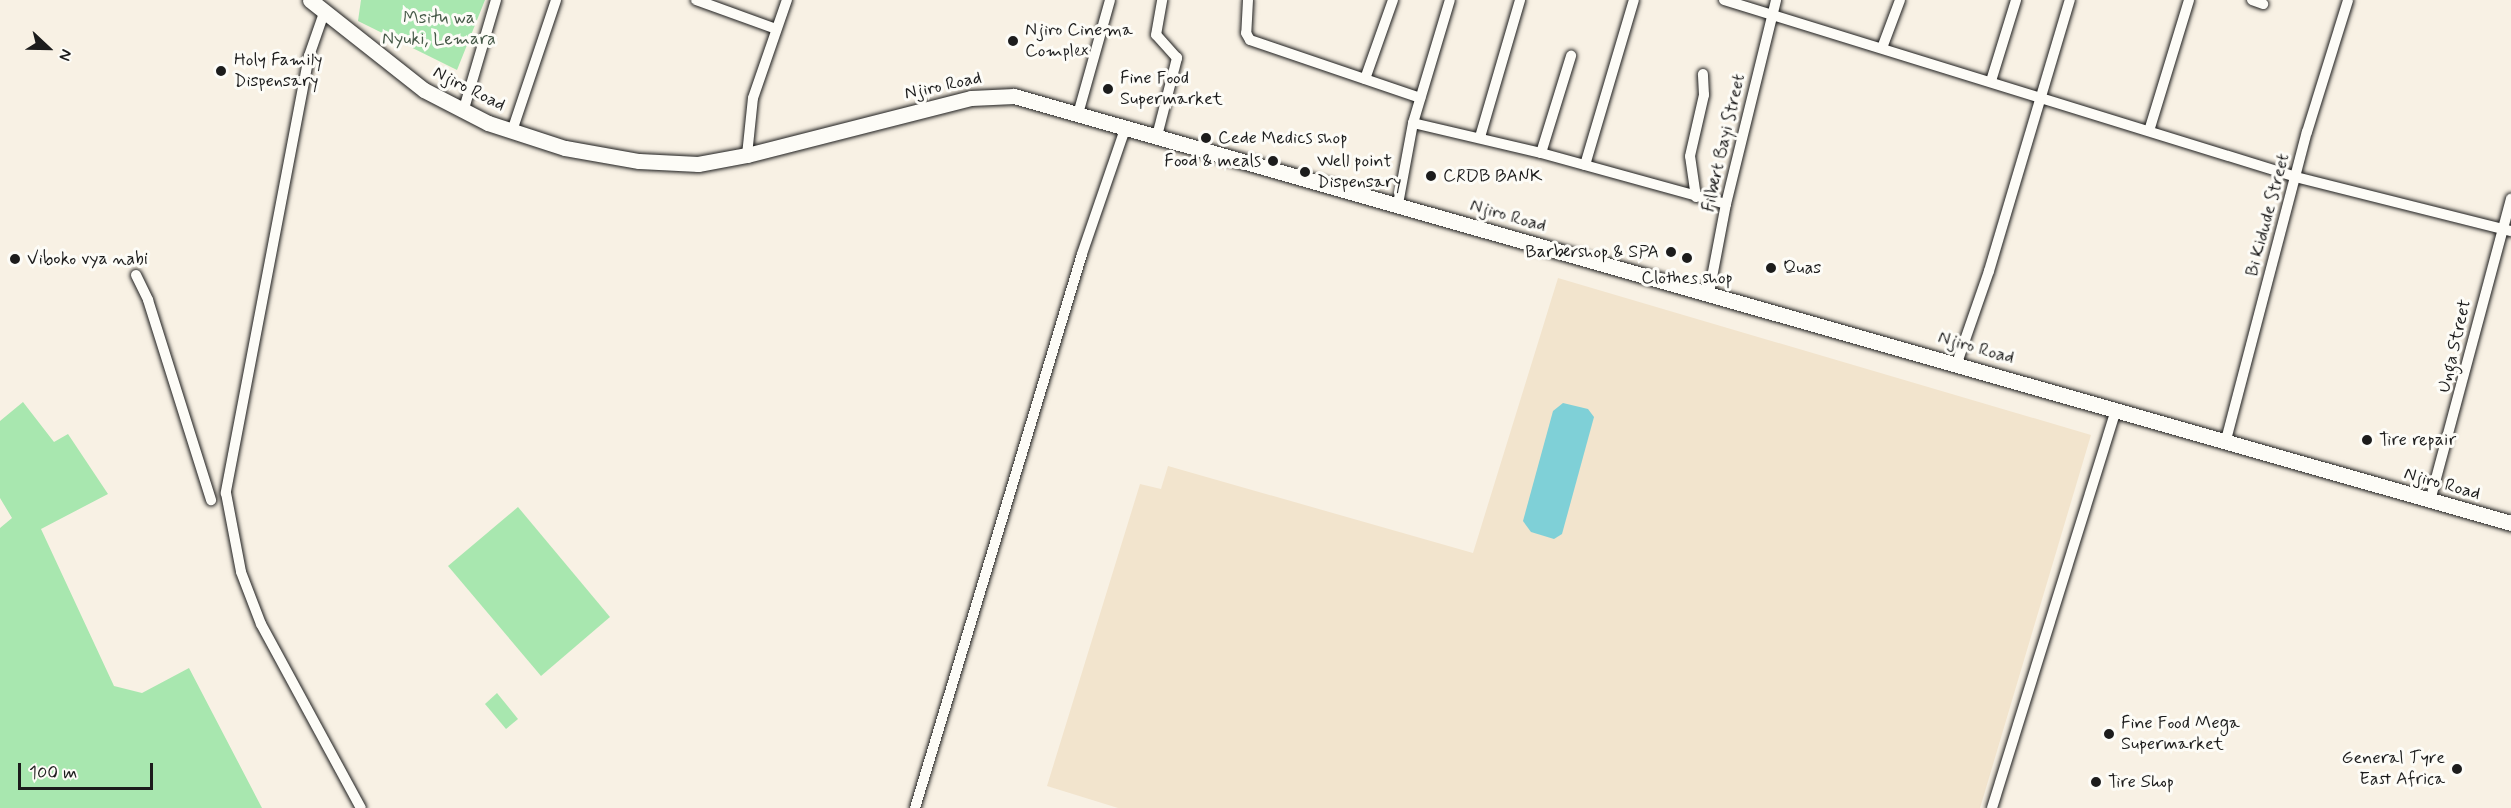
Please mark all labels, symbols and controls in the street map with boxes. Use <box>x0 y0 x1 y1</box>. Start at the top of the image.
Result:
park label: Msitu wa Nyuki, Lemara <box>381 8 497 50</box>
north arrow <box>18 18 78 78</box>
place label: Njiro Cinema Complex <box>1025 20 1133 63</box>
marker: Njiro Cinema Complex <box>1006 34 1020 48</box>
text: N <box>53 46 77 64</box>
place label: Holy Family Dispensary <box>234 50 323 92</box>
marker: Holy Family Dispensary <box>212 62 230 80</box>
street label: Njiro Road <box>429 62 509 116</box>
street label: Njiro Road <box>902 67 984 105</box>
place label: Fine Food Supermarket <box>1120 68 1223 110</box>
street label: Filbert Bayi Street <box>1697 70 1751 216</box>
marker: Fine Food Supermarket <box>1101 82 1115 96</box>
place label: Cede Medics shop <box>1218 127 1349 149</box>
marker: Cede Medics shop <box>1199 131 1213 145</box>
place label: Food & meals <box>1164 150 1261 172</box>
place label: Well point Dispensary <box>1317 151 1402 194</box>
street label: Bi Kidude Street <box>2241 151 2295 279</box>
marker: Food & meals <box>1266 154 1280 168</box>
marker: Well point Dispensary <box>1298 165 1312 179</box>
place label: CRDB BANK <box>1443 165 1541 187</box>
marker: CRDB BANK <box>1424 169 1438 183</box>
street label: Njiro Road <box>1467 195 1549 237</box>
place label: Barbershop & SPA <box>1525 241 1659 263</box>
marker: Barbershop & SPA <box>1664 245 1678 259</box>
place label: Viboko vya nabi <box>27 248 146 270</box>
marker: Clothes shop <box>1680 251 1694 265</box>
marker: Viboko vya nabi <box>8 252 22 266</box>
place label: Quas <box>1783 257 1821 279</box>
marker: Quas <box>1764 261 1778 275</box>
place label: Clothes shop <box>1641 267 1733 289</box>
street label: Unga Street <box>2434 298 2476 394</box>
street label: Njiro Road <box>1935 327 2017 369</box>
place label: Tire repair <box>2379 429 2457 451</box>
marker: Tire repair <box>2360 433 2374 447</box>
street label: Njiro Road <box>2401 463 2483 505</box>
place label: Fine Food Mega Supermarket <box>2121 713 2237 756</box>
marker: Fine Food Mega Supermarket <box>2102 727 2116 741</box>
place label: General Tyre East Africa <box>2346 748 2445 790</box>
scale bar <box>21 751 156 789</box>
text: 100 m <box>29 761 77 785</box>
marker: General Tyre East Africa <box>2450 762 2464 776</box>
place label: Tire Shop <box>2108 771 2174 793</box>
marker: Tire Shop <box>2089 775 2103 789</box>

